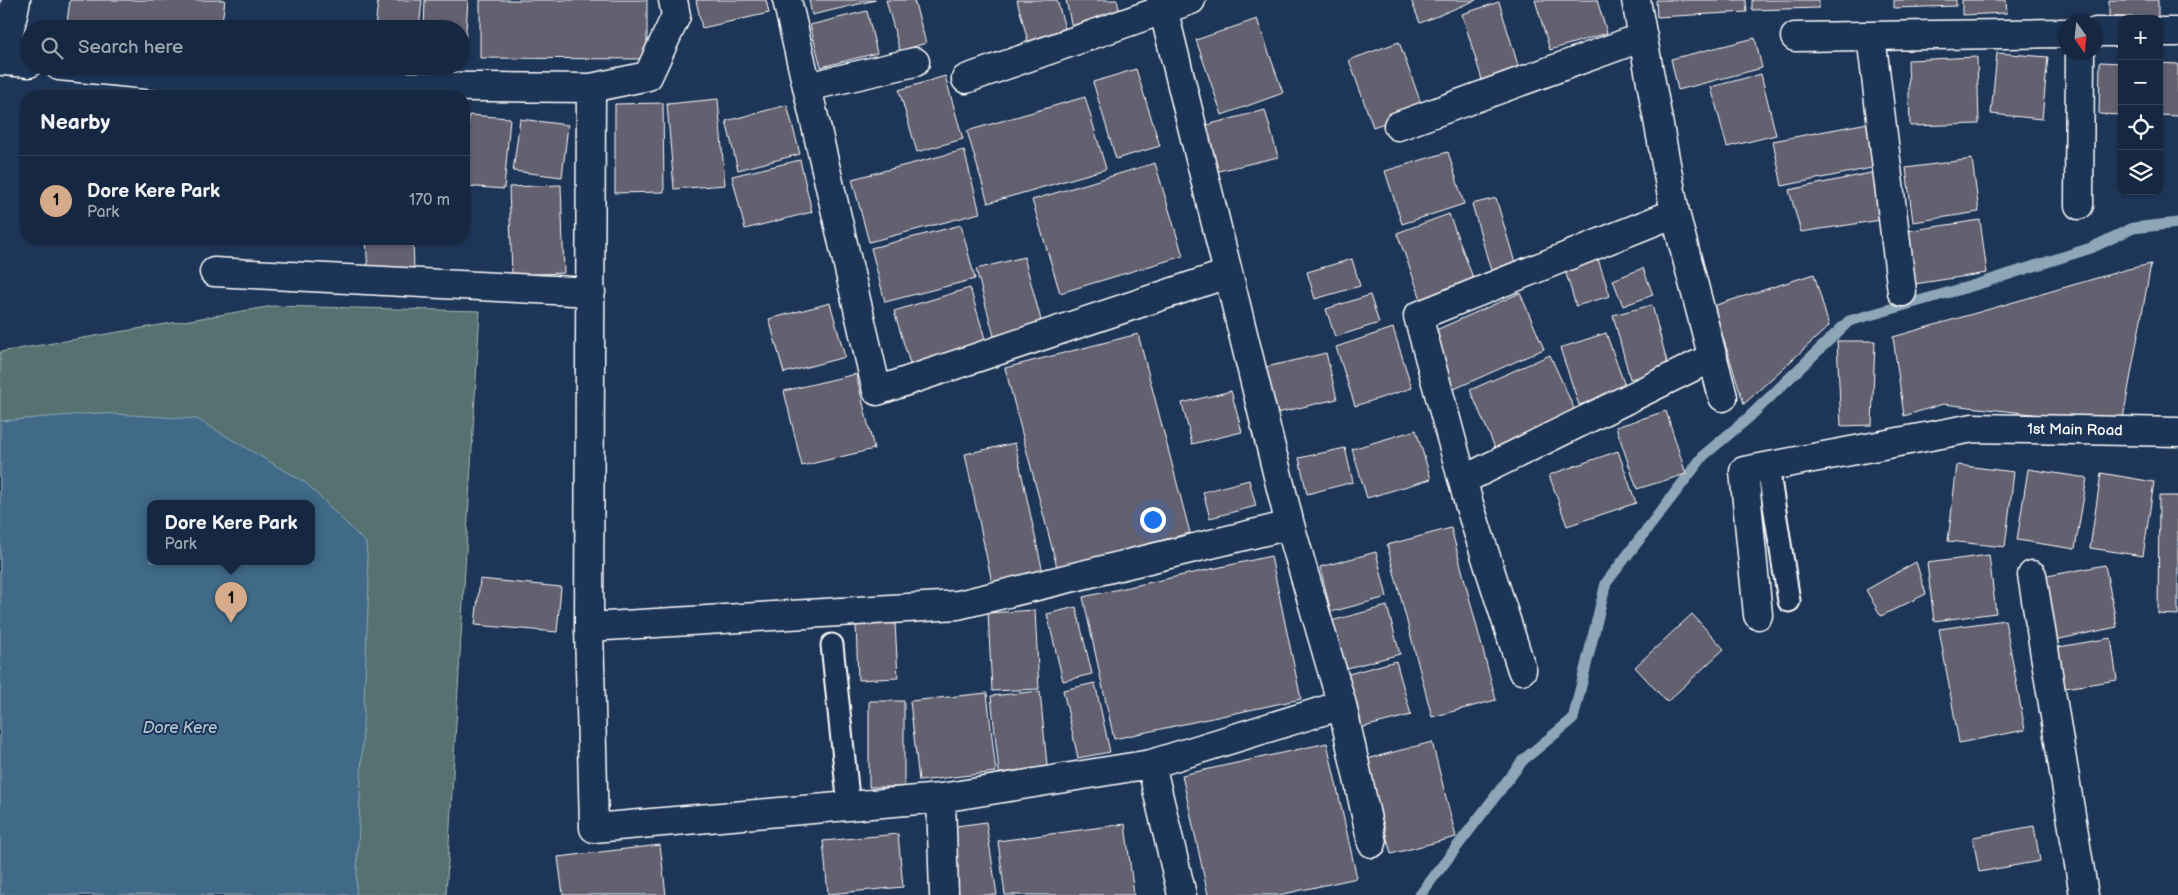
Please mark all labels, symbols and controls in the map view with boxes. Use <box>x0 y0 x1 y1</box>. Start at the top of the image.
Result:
north arrow <box>2058 15 2103 60</box>
map controls <box>2118 15 2163 195</box>
button: + <box>2118 15 2163 60</box>
search box <box>20 20 470 75</box>
icon: search <box>38 34 66 62</box>
text: Search here <box>78 36 183 59</box>
button: − <box>2118 60 2163 105</box>
button: locate <box>2118 105 2163 150</box>
text: Nearby <box>40 110 110 135</box>
button: layers <box>2118 150 2163 195</box>
text: Dore Kere Park <box>87 180 220 203</box>
text: 1 <box>53 191 59 210</box>
text: 170 m <box>409 191 450 210</box>
text: Park <box>87 203 119 222</box>
street label: 1st Main Road <box>2027 420 2123 440</box>
popup <box>147 500 315 565</box>
your location <box>1140 507 1166 533</box>
text: Dore Kere Park <box>165 512 297 535</box>
text: Park <box>165 535 197 554</box>
pin: 1 <box>215 582 247 623</box>
water label: Dore Kere <box>143 719 217 738</box>

